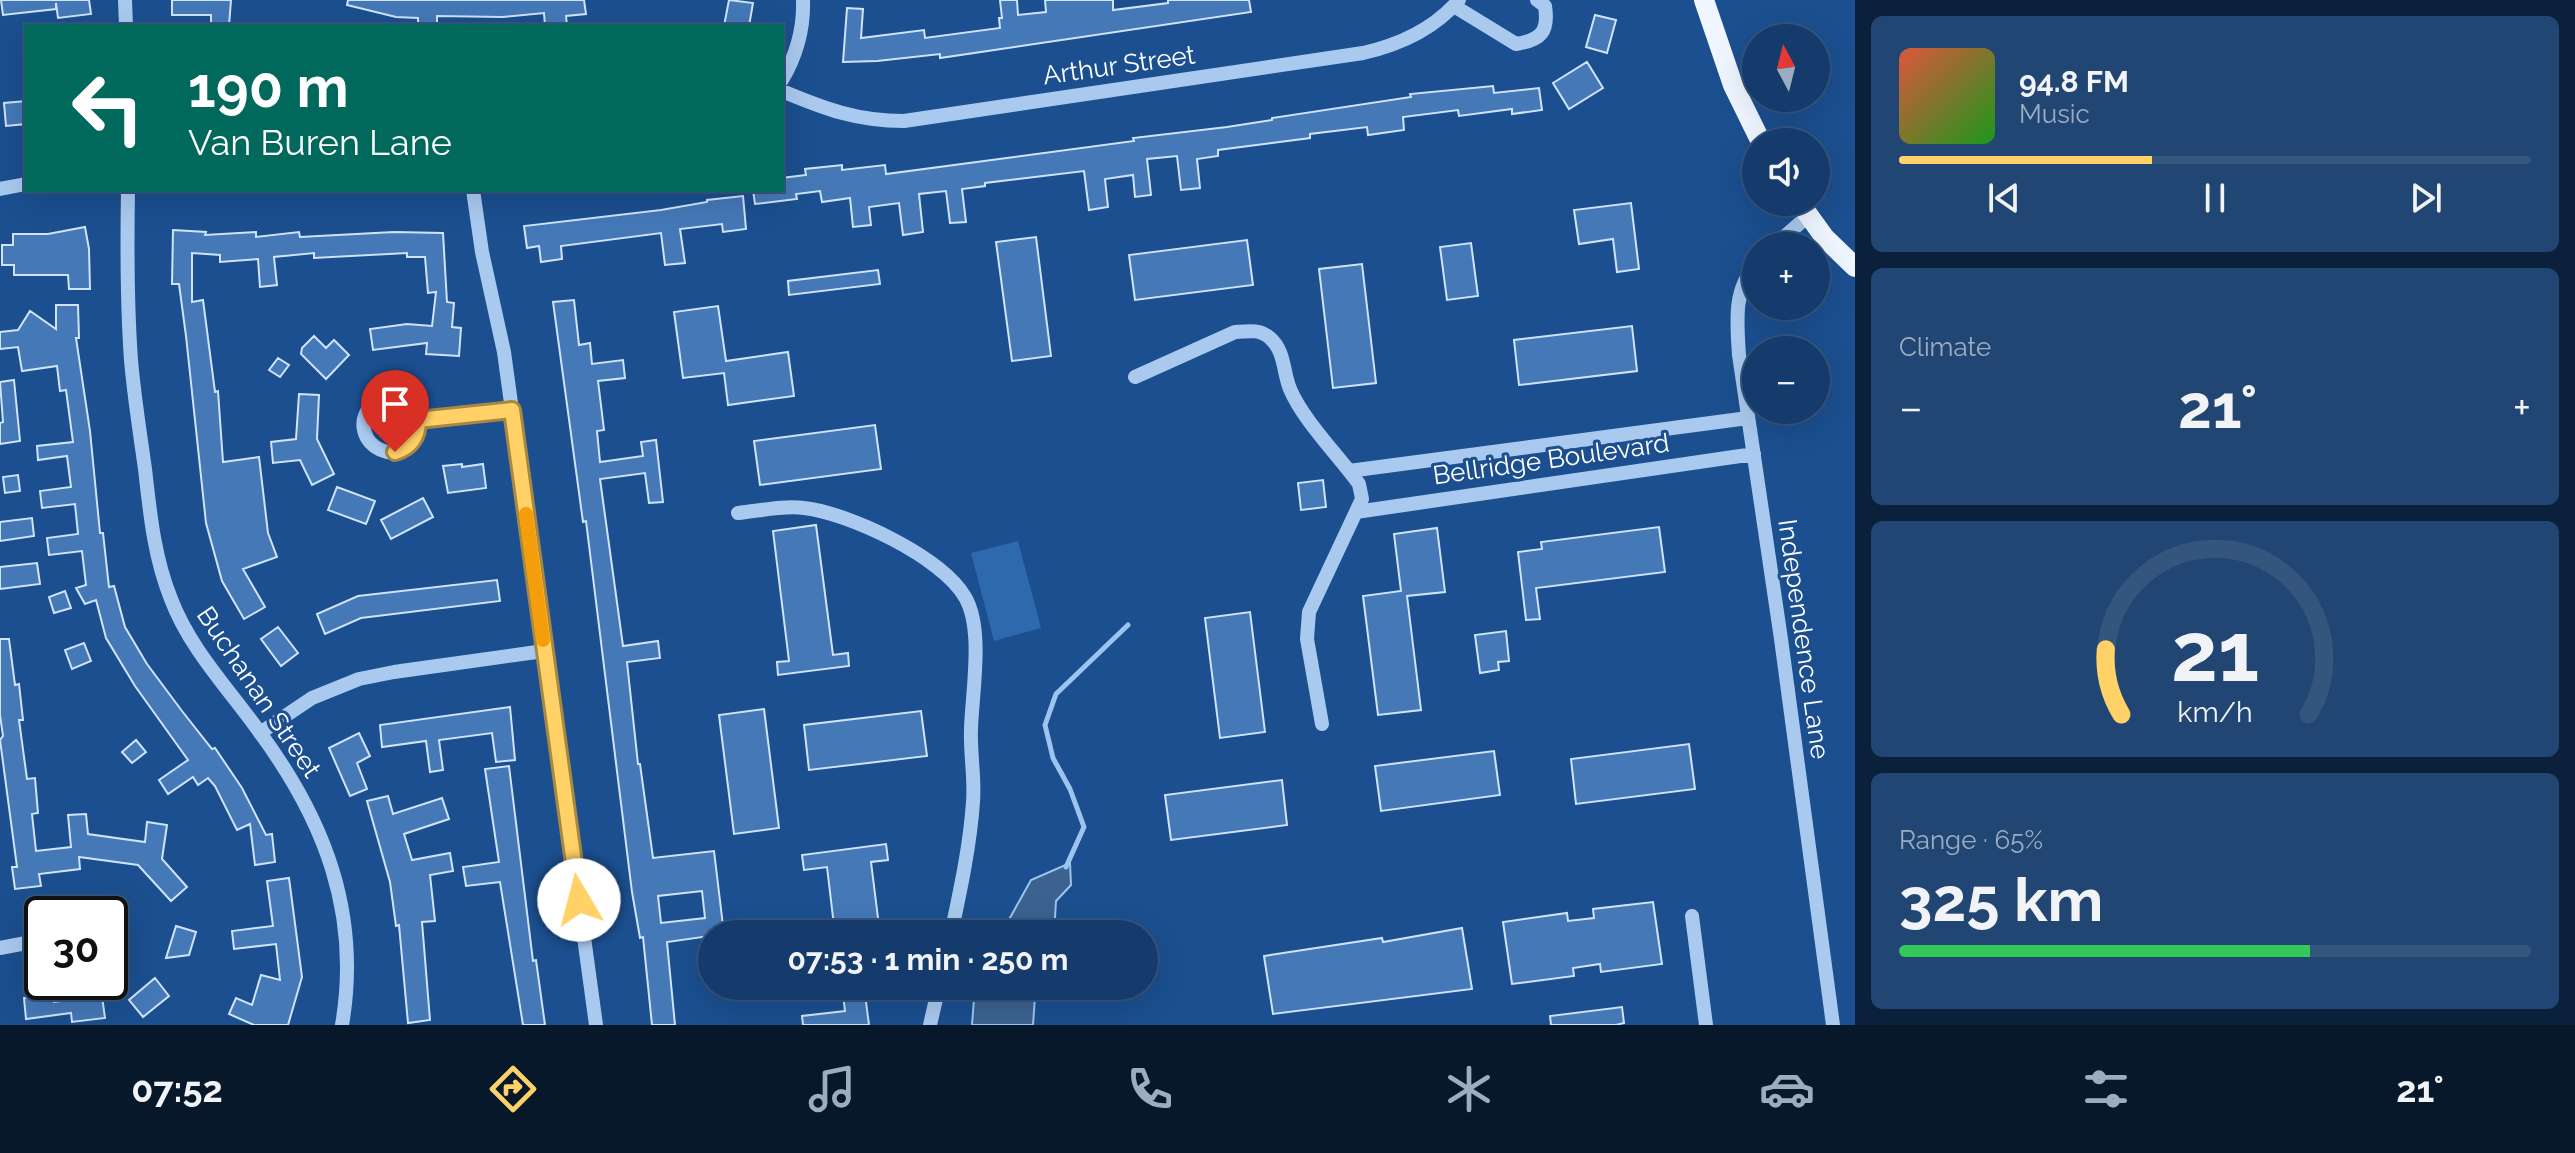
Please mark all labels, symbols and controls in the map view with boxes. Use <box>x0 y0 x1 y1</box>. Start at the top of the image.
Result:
north arrow <box>1742 24 1830 112</box>
map controls <box>1742 24 1830 424</box>
street label: Arthur Street <box>1041 39 1197 91</box>
text: 190 m <box>188 54 349 120</box>
icon: left <box>56 56 160 160</box>
text: 94.8 FM <box>2019 64 2129 99</box>
text: Music <box>2019 99 2090 129</box>
text: Van Buren Lane <box>188 121 452 163</box>
button: sound <box>1742 128 1830 216</box>
icon: previous <box>1982 176 2026 220</box>
icon: pause <box>2193 176 2237 220</box>
icon: next <box>2404 176 2448 220</box>
button: + <box>1742 232 1830 320</box>
text: Climate <box>1899 332 1991 362</box>
button: − <box>1742 336 1830 424</box>
pin <box>361 370 429 452</box>
text: 21° <box>2178 372 2257 442</box>
icon: arrive <box>373 382 417 426</box>
text: − <box>1899 382 1923 433</box>
text: + <box>2513 382 2531 433</box>
street label: Bellridge Boulevard <box>1431 428 1671 490</box>
street label: Independence Lane <box>1772 517 1836 761</box>
street label: Buchanan Street <box>191 601 327 783</box>
text: 21 <box>2171 602 2259 699</box>
text: km/h <box>2177 695 2253 729</box>
text: Range · 65% <box>1899 825 2043 855</box>
position arrow <box>537 858 621 942</box>
text: 325 km <box>1899 865 2103 935</box>
speed limit sign: 30 <box>24 896 128 1000</box>
text: 07:53 · 1 min · 250 m <box>787 942 1069 977</box>
icon: directions <box>485 1061 541 1117</box>
icon: music <box>804 1061 860 1117</box>
icon: phone <box>1122 1061 1178 1117</box>
icon: climate <box>1441 1061 1497 1117</box>
icon: car <box>1759 1061 1815 1117</box>
icon: filters <box>2078 1061 2134 1117</box>
text: 07:52 <box>131 1068 223 1110</box>
text: 21° <box>2396 1068 2444 1110</box>

